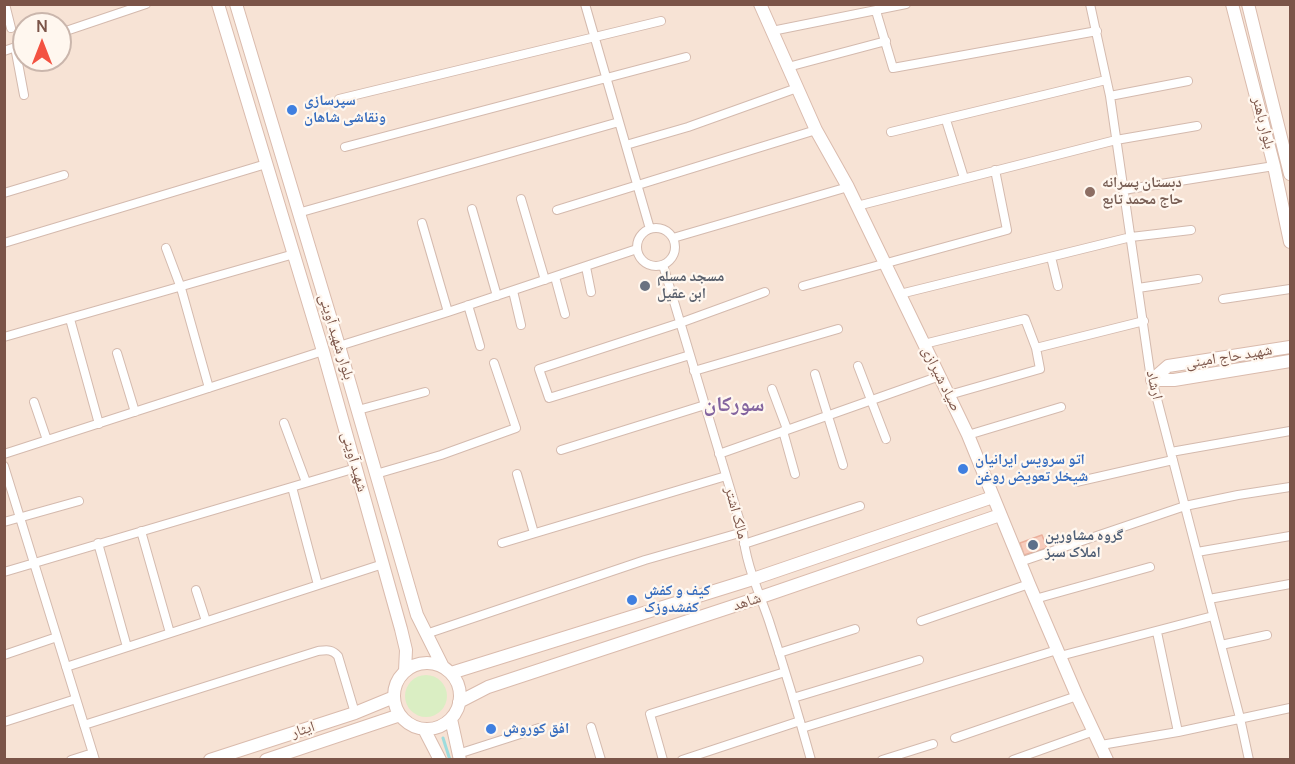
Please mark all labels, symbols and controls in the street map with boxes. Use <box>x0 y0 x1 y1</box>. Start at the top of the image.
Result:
north arrow <box>12 12 72 72</box>
text: N <box>36 15 48 37</box>
place label: سپرسازی و‌نقاشی شاهان <box>304 92 386 127</box>
street label: بلوار باهنر <box>1248 95 1278 151</box>
marker: سپرسازی و‌نقاشی شاهان <box>285 103 299 117</box>
place label: دبستان پسرانه حاج محمد تابع <box>1102 174 1183 209</box>
marker: دبستان پسرانه حاج محمد تابع <box>1083 185 1097 199</box>
place label: مسجد مسلم ابن عقیل <box>657 268 724 303</box>
marker: مسجد مسلم ابن عقیل <box>638 279 652 293</box>
street label: بلوار شهید آوینی <box>314 292 358 382</box>
street label: شهید حاج امینی <box>1184 341 1274 373</box>
street label: صیاد شیرازی <box>918 344 964 414</box>
street label: ارشاد <box>1142 369 1166 401</box>
district label: سورکان <box>704 392 764 418</box>
street label: شهید آوینی <box>337 430 371 494</box>
place label: اتو سرویس ایرانیان شیخلر تعویض روغن <box>975 451 1088 486</box>
marker: اتو سرویس ایرانیان شیخلر تعویض روغن <box>956 462 970 476</box>
street label: مالک اشتر <box>720 485 752 541</box>
place label: گروه مشاورین املاک سبز <box>1045 527 1124 562</box>
marker: گروه مشاورین املاک سبز <box>1026 538 1040 552</box>
place label: کیف و کفش کفشدوزک <box>644 582 710 617</box>
street label: شاهد <box>731 589 763 615</box>
marker: کیف و کفش کفشدوزک <box>625 593 639 607</box>
street label: ایثار <box>289 718 317 742</box>
place label: افق کوروش <box>503 720 569 738</box>
marker: افق کوروش <box>484 722 498 736</box>

